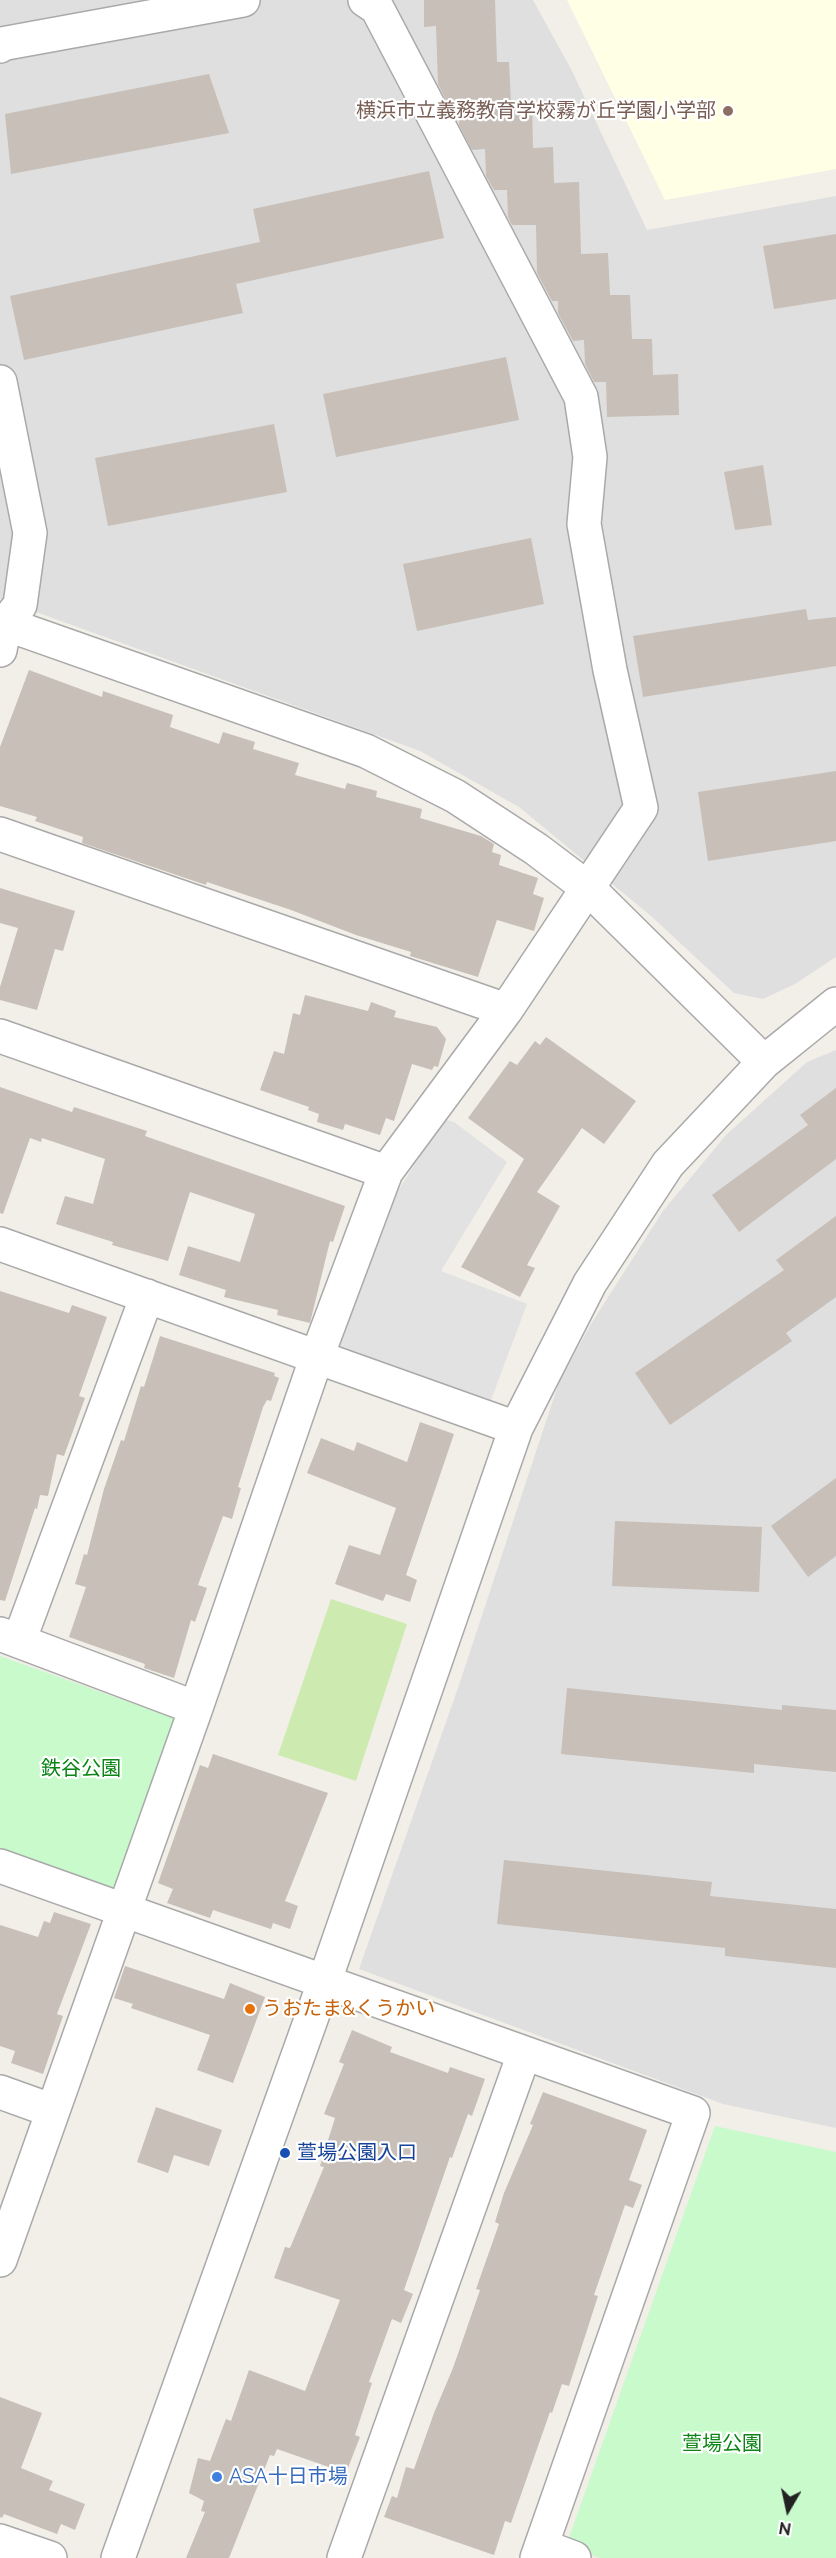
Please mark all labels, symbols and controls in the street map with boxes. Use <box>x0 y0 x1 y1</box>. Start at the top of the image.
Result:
place label: 横浜市立義務教育学校霧が丘学園小学部 <box>356 99 716 123</box>
marker: 横浜市立義務教育学校霧が丘学園小学部 <box>721 104 735 118</box>
park label: 鉄谷公園 <box>41 1757 121 1781</box>
place label: うおたま&くうかい <box>262 1997 435 2021</box>
marker: うおたま&くうかい <box>243 2002 257 2016</box>
place label: 萱場公園入口 <box>297 2141 417 2165</box>
marker: 萱場公園入口 <box>278 2146 292 2160</box>
park label: 萱場公園 <box>682 2432 762 2456</box>
place label: ASA十日市場 <box>229 2465 348 2489</box>
marker: ASA十日市場 <box>210 2470 224 2484</box>
north arrow <box>758 2480 818 2540</box>
text: N <box>778 2518 793 2539</box>

